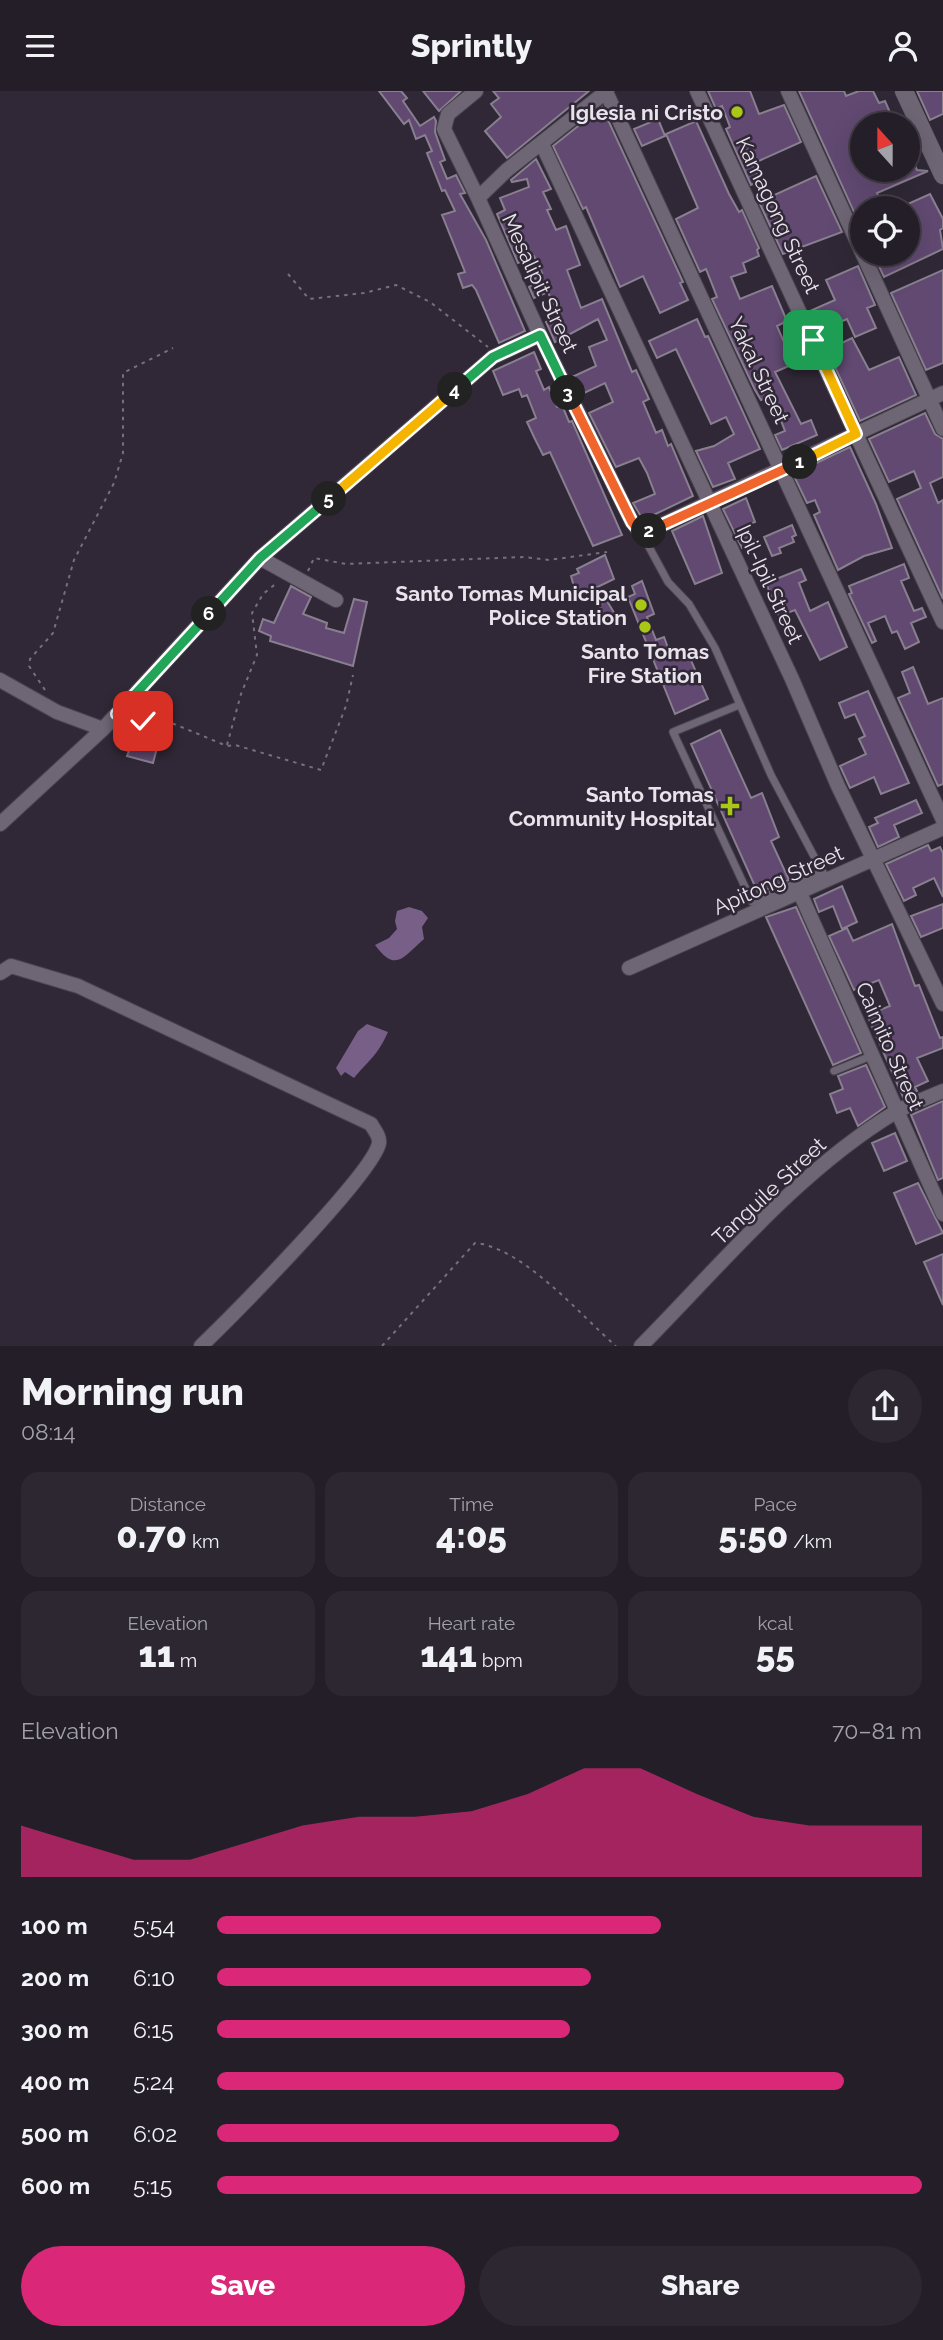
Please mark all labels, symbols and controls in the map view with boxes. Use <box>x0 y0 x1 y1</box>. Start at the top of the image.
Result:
icon: menu <box>21 27 59 65</box>
text: Sprintly <box>411 27 532 64</box>
icon: person <box>884 27 922 65</box>
place label: Iglesia ni Cristo <box>570 100 723 125</box>
marker: Iglesia ni Cristo <box>729 104 745 120</box>
north arrow <box>850 112 920 182</box>
map controls <box>850 112 920 266</box>
street label: Kamagong Street <box>731 133 825 297</box>
button: locate <box>850 196 920 266</box>
street label: Mesalipit Street <box>497 209 583 357</box>
pin <box>783 310 843 370</box>
street label: Yakal Street <box>723 313 795 427</box>
icon: arrive <box>794 321 832 359</box>
pin: 4 <box>438 373 472 407</box>
pin: 3 <box>550 375 586 411</box>
text: 4 <box>449 378 460 400</box>
text: 3 <box>562 381 573 403</box>
pin: 1 <box>782 445 818 479</box>
text: 1 <box>795 450 804 472</box>
pin: 5 <box>312 481 346 517</box>
text: 5 <box>323 487 334 509</box>
pin: 2 <box>632 513 666 549</box>
text: 2 <box>643 519 654 541</box>
street label: Ipil-Ipil Street <box>732 521 808 647</box>
place label: Santo Tomas Municipal Police Station <box>395 581 627 630</box>
pin: 6 <box>192 596 227 631</box>
marker: Santo Tomas Municipal Police Station <box>633 597 649 613</box>
text: 6 <box>203 602 214 624</box>
marker: Santo Tomas Fire Station <box>637 619 653 635</box>
place label: Santo Tomas Fire Station <box>581 639 709 688</box>
pin <box>113 691 173 751</box>
icon: check <box>124 702 162 740</box>
place label: Santo Tomas Community Hospital <box>509 782 714 831</box>
marker: Santo Tomas Community Hospital <box>720 796 740 816</box>
street label: Apitong Street <box>709 840 847 920</box>
street label: Caimito Street <box>851 978 929 1114</box>
street label: Tanguile Street <box>707 1132 831 1250</box>
text: Morning run <box>21 1369 244 1414</box>
button: share <box>848 1369 922 1443</box>
text: 08:14 <box>21 1418 75 1445</box>
text: Distance <box>130 1493 206 1515</box>
text: Time <box>449 1493 494 1515</box>
text: Pace <box>753 1493 797 1515</box>
text: 0.70 <box>116 1515 187 1556</box>
text: 4:05 <box>436 1515 507 1556</box>
text: 5:50 <box>718 1515 788 1556</box>
text: km <box>187 1530 219 1552</box>
text: /km <box>788 1530 832 1552</box>
text: Elevation <box>127 1612 208 1634</box>
text: Heart rate <box>428 1612 515 1634</box>
text: kcal <box>757 1612 793 1634</box>
text: 11 <box>139 1634 175 1675</box>
text: 141 <box>420 1634 477 1675</box>
text: 55 <box>756 1634 795 1675</box>
text: m <box>175 1649 197 1671</box>
text: bpm <box>477 1649 523 1671</box>
text: Elevation <box>21 1717 119 1744</box>
text: 70–81 m <box>832 1717 922 1744</box>
text: 100 m <box>21 1912 88 1939</box>
text: 5:54 <box>133 1912 175 1939</box>
text: 200 m <box>21 1964 89 1991</box>
text: 6:10 <box>133 1964 175 1991</box>
text: 300 m <box>21 2016 89 2043</box>
text: 6:15 <box>133 2016 174 2043</box>
text: 400 m <box>21 2068 89 2095</box>
text: 5:24 <box>133 2068 174 2095</box>
text: 500 m <box>21 2120 89 2147</box>
text: 6:02 <box>133 2120 177 2147</box>
text: 600 m <box>21 2172 90 2199</box>
text: 5:15 <box>133 2172 172 2199</box>
button: Save <box>21 2246 465 2326</box>
button: Share <box>479 2246 922 2326</box>

